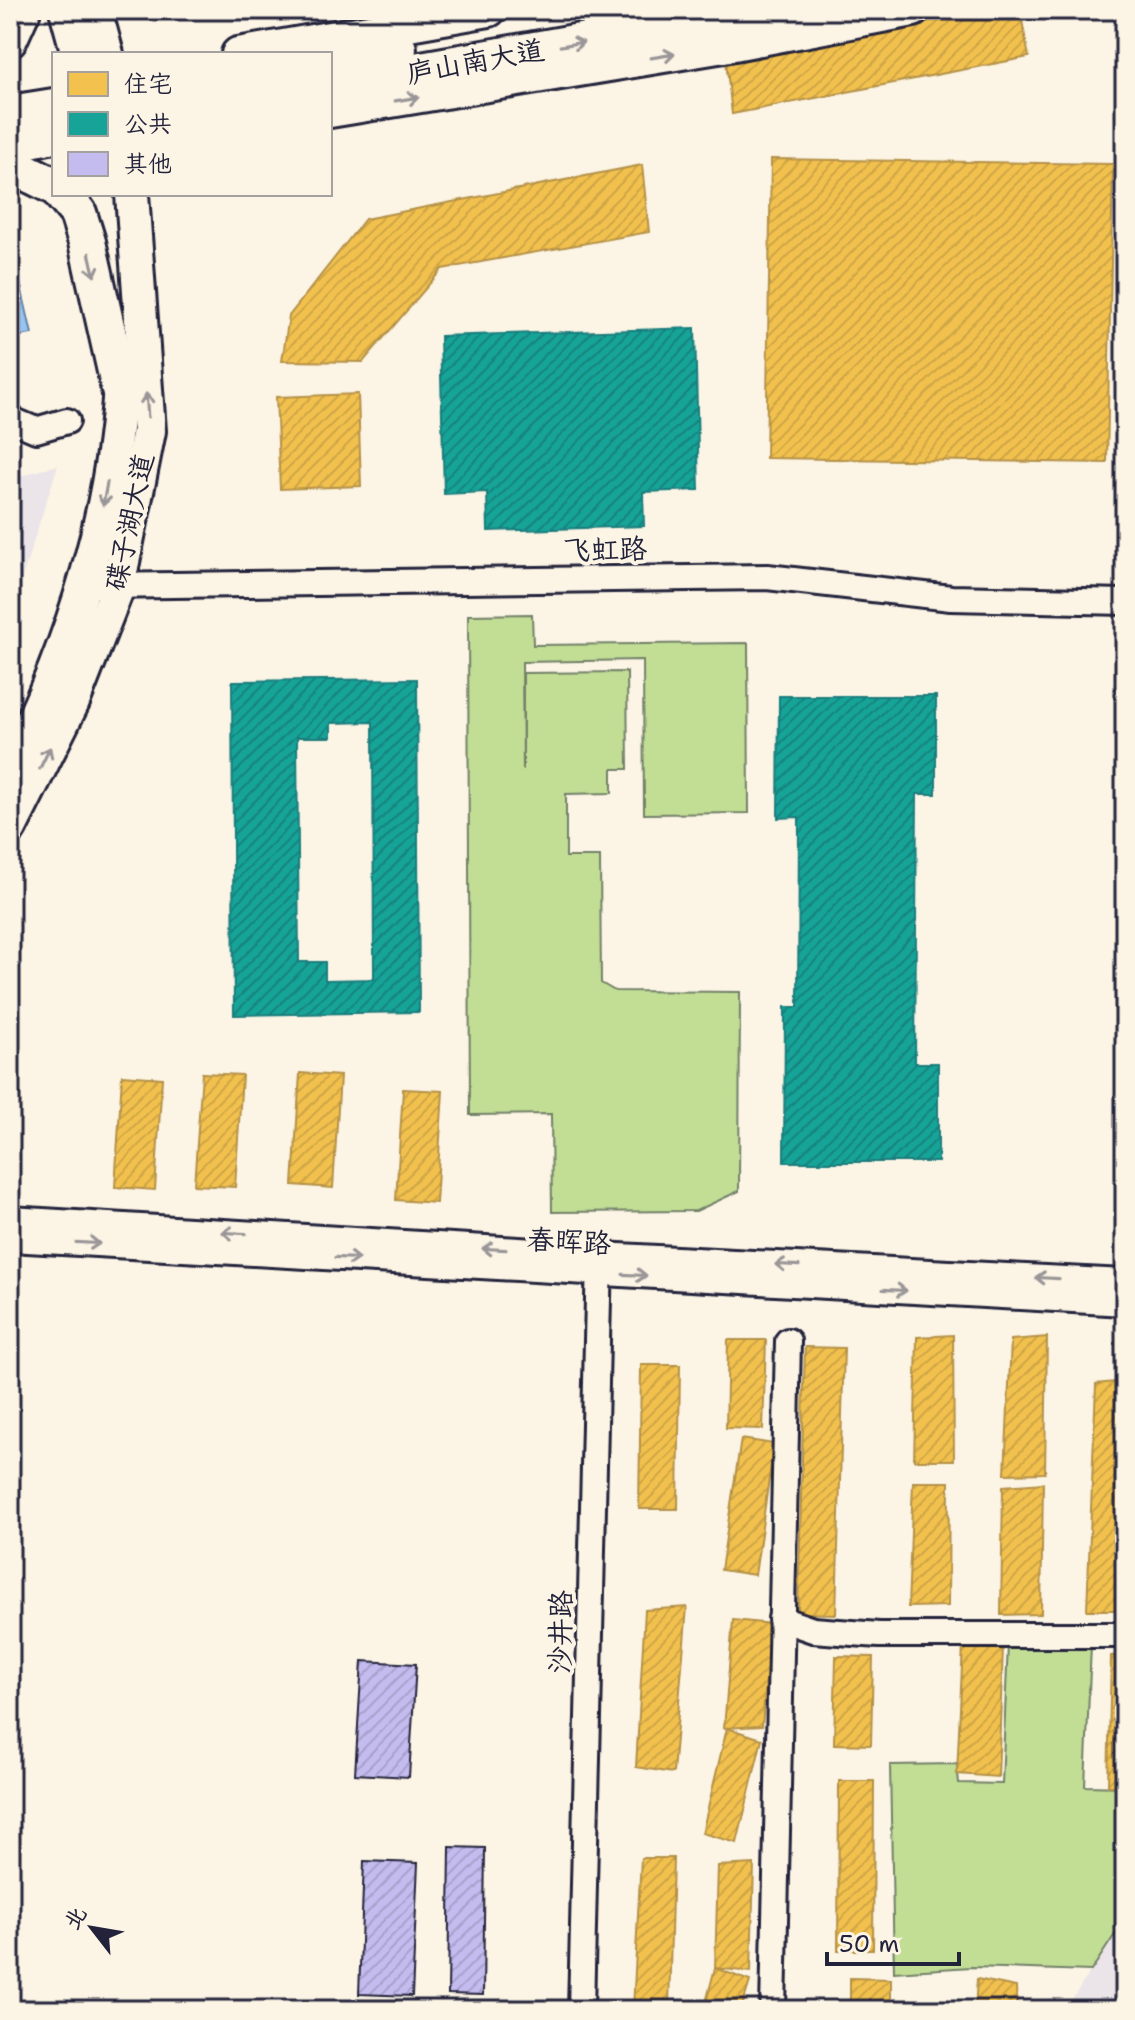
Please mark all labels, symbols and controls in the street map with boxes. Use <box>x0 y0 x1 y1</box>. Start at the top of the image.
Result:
street label: 庐山南大道 <box>403 30 547 92</box>
one-way arrow <box>559 35 584 50</box>
one-way arrow <box>650 48 676 63</box>
legend <box>52 52 332 196</box>
text: 住宅 <box>124 68 172 100</box>
one-way arrow <box>394 90 419 105</box>
text: 公共 <box>124 108 172 140</box>
text: 其他 <box>124 148 172 180</box>
one-way arrow <box>85 251 100 277</box>
one-way arrow <box>139 392 154 419</box>
street label: 碟子湖大道 <box>96 450 162 594</box>
one-way arrow <box>97 481 112 506</box>
street label: 飞虹路 <box>563 529 647 569</box>
one-way arrow <box>37 747 53 771</box>
street label: 春晖路 <box>526 1220 612 1262</box>
one-way arrow <box>221 1225 248 1240</box>
one-way arrow <box>74 1236 101 1251</box>
one-way arrow <box>481 1241 508 1256</box>
one-way arrow <box>333 1251 360 1266</box>
one-way arrow <box>774 1257 801 1272</box>
one-way arrow <box>621 1268 648 1283</box>
one-way arrow <box>1034 1271 1061 1286</box>
one-way arrow <box>881 1283 907 1298</box>
street label: 沙井路 <box>540 1590 580 1674</box>
north arrow <box>52 1888 132 1968</box>
text: 北 <box>57 1901 93 1935</box>
scale bar <box>827 1916 959 1966</box>
text: 50 m <box>839 1928 899 1960</box>

